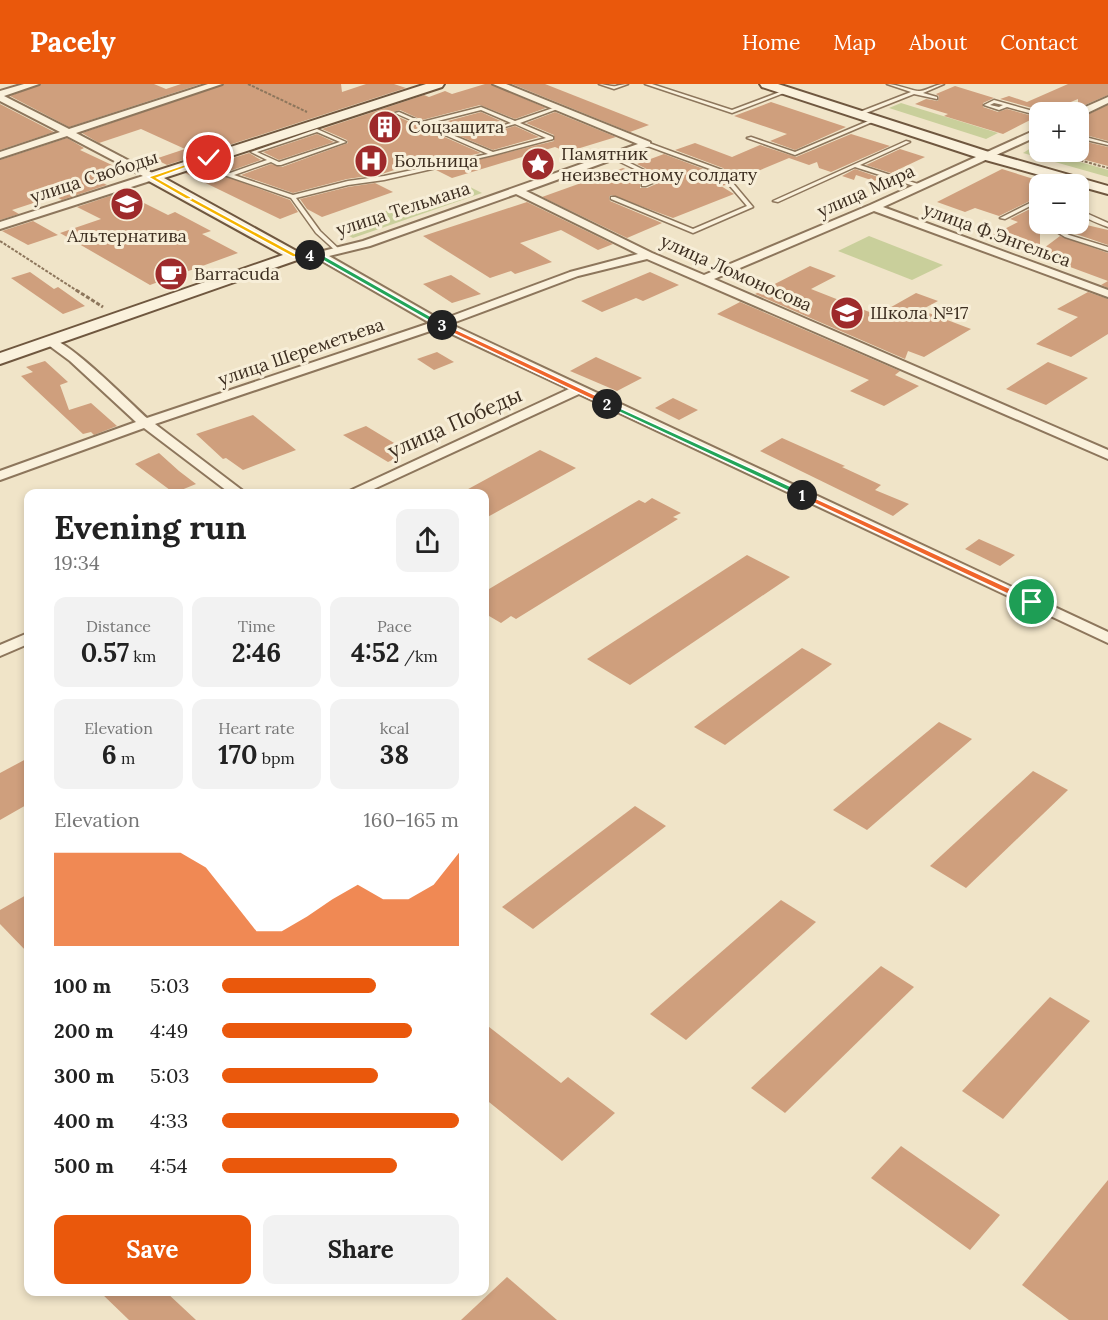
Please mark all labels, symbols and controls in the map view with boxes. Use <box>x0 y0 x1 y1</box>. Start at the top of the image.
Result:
text: Pacely <box>30 24 116 60</box>
text: Home <box>742 29 800 56</box>
text: Map <box>833 29 876 56</box>
text: About <box>909 29 967 56</box>
text: Contact <box>1000 29 1078 56</box>
map controls <box>1029 102 1089 234</box>
button: + <box>1029 102 1089 162</box>
building icon: Соцзащита <box>367 109 403 145</box>
place label: Соцзащита <box>408 115 504 138</box>
pin <box>183 132 234 183</box>
icon: check <box>192 141 225 174</box>
place label: Памятник неизвестному солдату <box>561 142 758 186</box>
hospital icon: Больница <box>353 143 389 179</box>
street label: улица Свободы <box>27 145 161 208</box>
place icon: Памятник неизвестному солдату <box>520 146 556 182</box>
place label: Больница <box>394 149 478 172</box>
street label: улица Мира <box>813 159 918 222</box>
button: − <box>1029 174 1089 234</box>
street label: улица Тельмана <box>333 176 473 241</box>
school or university icon: Альтернатива <box>109 186 145 222</box>
street label: улица Ф.Энгельса <box>920 197 1074 272</box>
place label: Альтернатива <box>66 224 187 247</box>
street label: улица Ломоносова <box>657 229 816 316</box>
pin: 4 <box>295 240 325 270</box>
text: 4 <box>306 245 314 265</box>
cafe icon: Barracuda <box>153 256 189 292</box>
place label: Barracuda <box>194 262 280 285</box>
school or university icon: Школа №17 <box>829 295 865 331</box>
place label: Школа №17 <box>870 301 968 324</box>
pin: 3 <box>427 310 457 340</box>
street label: улица Шереметьева <box>215 312 387 391</box>
text: 3 <box>438 315 446 335</box>
street label: улица Победы <box>383 381 526 464</box>
pin: 2 <box>592 389 622 419</box>
text: 2 <box>603 394 611 414</box>
pin: 1 <box>787 480 817 510</box>
text: 1 <box>799 485 805 505</box>
text: Evening run <box>54 506 246 548</box>
button: share <box>396 509 459 572</box>
text: 19:34 <box>54 550 100 575</box>
pin <box>1006 576 1057 627</box>
icon: arrive <box>1015 585 1048 618</box>
text: Distance <box>86 616 151 636</box>
text: Time <box>238 616 275 636</box>
text: Pace <box>377 616 412 636</box>
text: 0.57 <box>81 636 129 669</box>
text: 2:46 <box>232 636 281 669</box>
text: 4:52 <box>351 636 400 669</box>
text: km <box>129 646 156 666</box>
text: /km <box>400 646 438 666</box>
text: Elevation <box>84 718 153 738</box>
text: Heart rate <box>218 718 295 738</box>
text: kcal <box>380 718 409 738</box>
text: 6 <box>102 738 117 771</box>
text: 170 <box>218 738 257 771</box>
text: 38 <box>380 738 409 771</box>
text: m <box>117 748 135 768</box>
text: bpm <box>257 748 295 768</box>
text: Elevation <box>54 807 140 832</box>
text: 160–165 m <box>364 807 459 832</box>
text: 100 m <box>54 973 111 998</box>
text: 5:03 <box>150 973 189 998</box>
text: 200 m <box>54 1018 114 1043</box>
text: 4:49 <box>150 1018 188 1043</box>
text: 300 m <box>54 1063 114 1088</box>
text: 5:03 <box>150 1063 189 1088</box>
text: 400 m <box>54 1108 114 1133</box>
text: 4:33 <box>150 1108 188 1133</box>
text: 500 m <box>54 1153 114 1178</box>
text: 4:54 <box>150 1153 188 1178</box>
button: Save <box>54 1215 251 1284</box>
button: Share <box>263 1215 459 1284</box>

